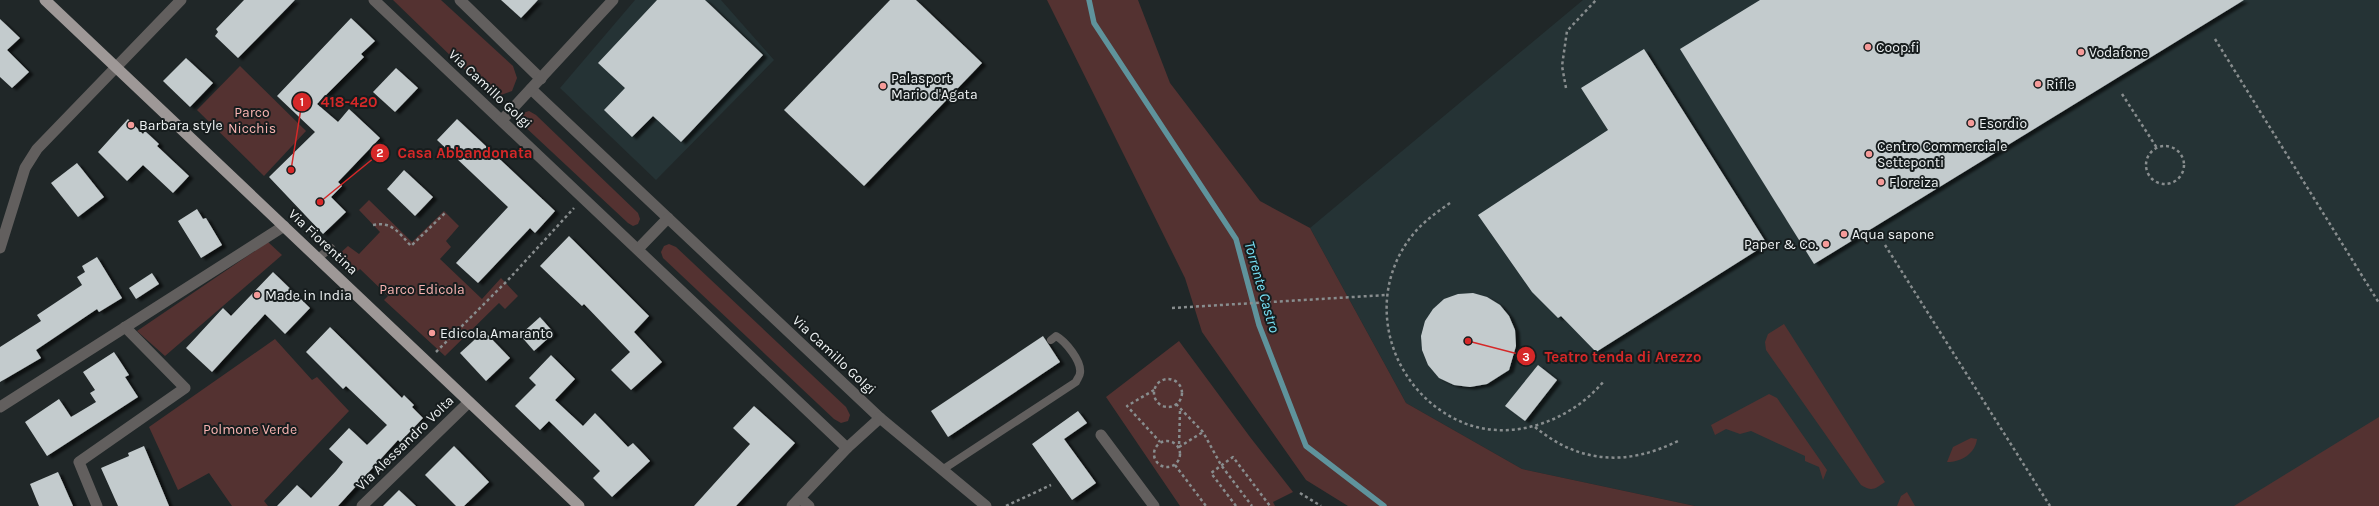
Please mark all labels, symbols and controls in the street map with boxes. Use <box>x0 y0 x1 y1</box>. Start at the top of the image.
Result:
place label: Coop.fi <box>1876 39 1920 56</box>
marker: Coop.fi <box>1863 42 1873 52</box>
place label: Vodafone <box>2089 44 2148 61</box>
street label: Via Camillo Golgi <box>445 46 535 132</box>
marker: Vodafone <box>2076 47 2086 57</box>
place label: Palasport Mario d'Agata <box>891 70 978 103</box>
place label: Rifle <box>2046 76 2075 93</box>
marker: Rifle <box>2033 79 2043 89</box>
marker: Palasport Mario d'Agata <box>878 81 888 91</box>
callout: 418-420 <box>292 88 386 115</box>
text: 418-420 <box>320 93 378 111</box>
text: 1 <box>300 95 304 109</box>
park label: Parco Nicchis <box>228 104 276 137</box>
place label: Esordio <box>1979 115 2027 132</box>
place label: Barbara style <box>139 117 223 134</box>
marker: Esordio <box>1966 118 1976 128</box>
marker: Barbara style <box>126 120 136 130</box>
place label: Centro Commerciale Setteponti <box>1877 138 2007 171</box>
callout: Casa Abbandonata <box>370 139 541 166</box>
text: Casa Abbandonata <box>397 144 533 162</box>
text: 2 <box>376 146 384 160</box>
marker: Centro Commerciale Setteponti <box>1864 149 1874 159</box>
place label: Floreiza <box>1889 174 1939 191</box>
marker: Floreiza <box>1876 177 1886 187</box>
street label: Via Fiorentina <box>285 206 361 278</box>
place label: Aqua sapone <box>1852 226 1934 243</box>
marker: Aqua sapone <box>1839 229 1849 239</box>
place label: Paper & Co. <box>1744 236 1818 253</box>
water label: Torrente Castro <box>1240 239 1284 335</box>
marker: Paper & Co. <box>1821 239 1831 249</box>
park label: Parco Edicola <box>379 281 465 298</box>
place label: Made in India <box>265 287 352 304</box>
marker: Made in India <box>252 290 262 300</box>
street label: Via Camillo Golgi <box>789 312 879 398</box>
place label: Edicola Amaranto <box>440 325 553 342</box>
marker: Edicola Amaranto <box>427 328 437 338</box>
callout: Teatro tenda di Arezzo <box>1516 343 1710 370</box>
text: Teatro tenda di Arezzo <box>1544 348 1702 366</box>
text: 3 <box>1522 350 1530 364</box>
street label: Via Alessandro Volta <box>353 392 457 494</box>
park label: Polmone Verde <box>203 421 297 438</box>

